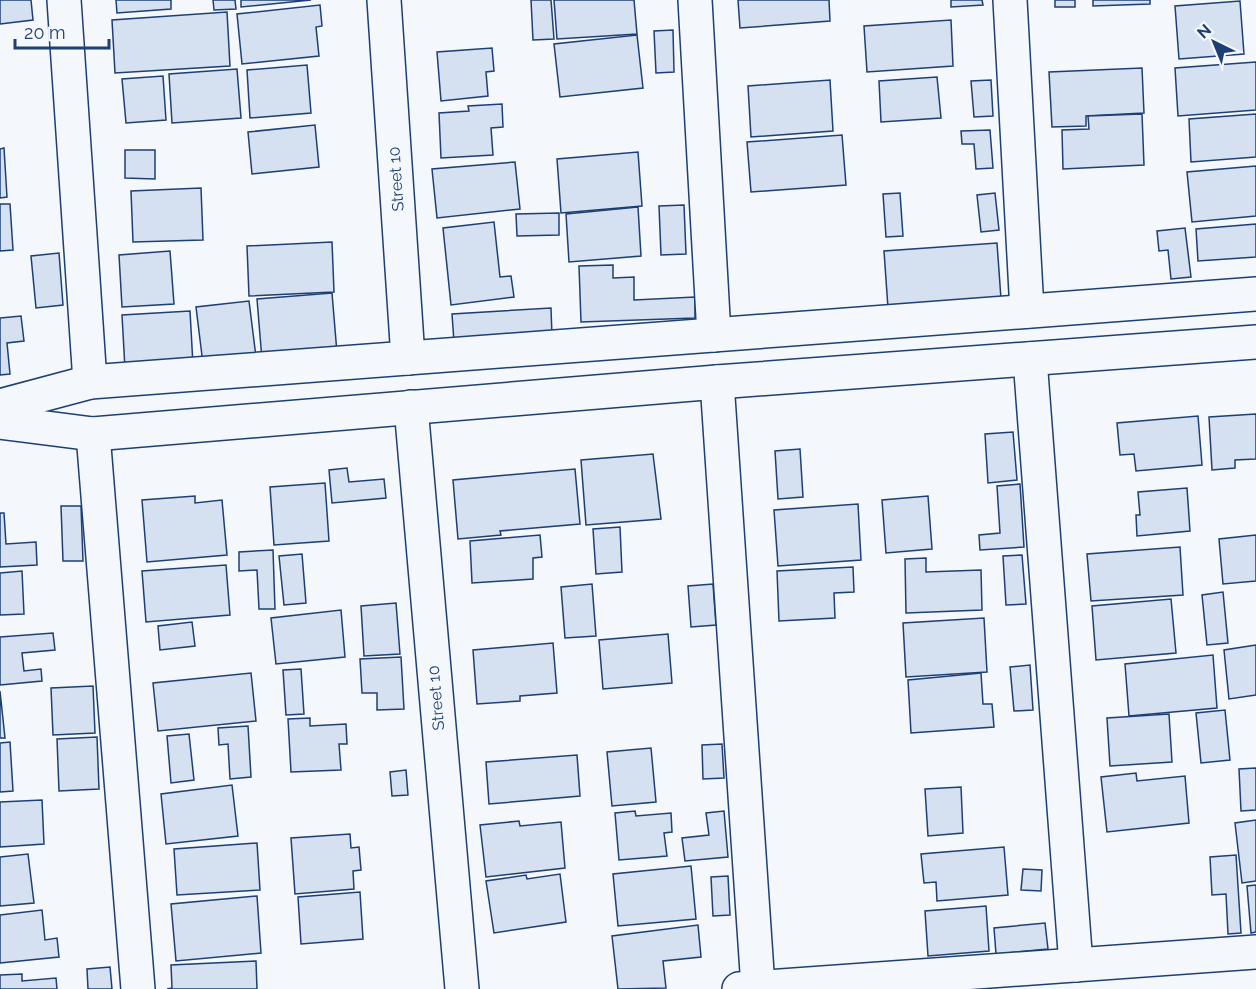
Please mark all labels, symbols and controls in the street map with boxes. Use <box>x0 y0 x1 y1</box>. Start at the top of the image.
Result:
scale bar <box>15 12 110 50</box>
north arrow <box>1184 12 1244 72</box>
text: N <box>1193 20 1215 43</box>
text: 20 m <box>24 22 66 43</box>
street label: Street 10 <box>384 146 408 212</box>
street label: Street 10 <box>424 665 448 731</box>

